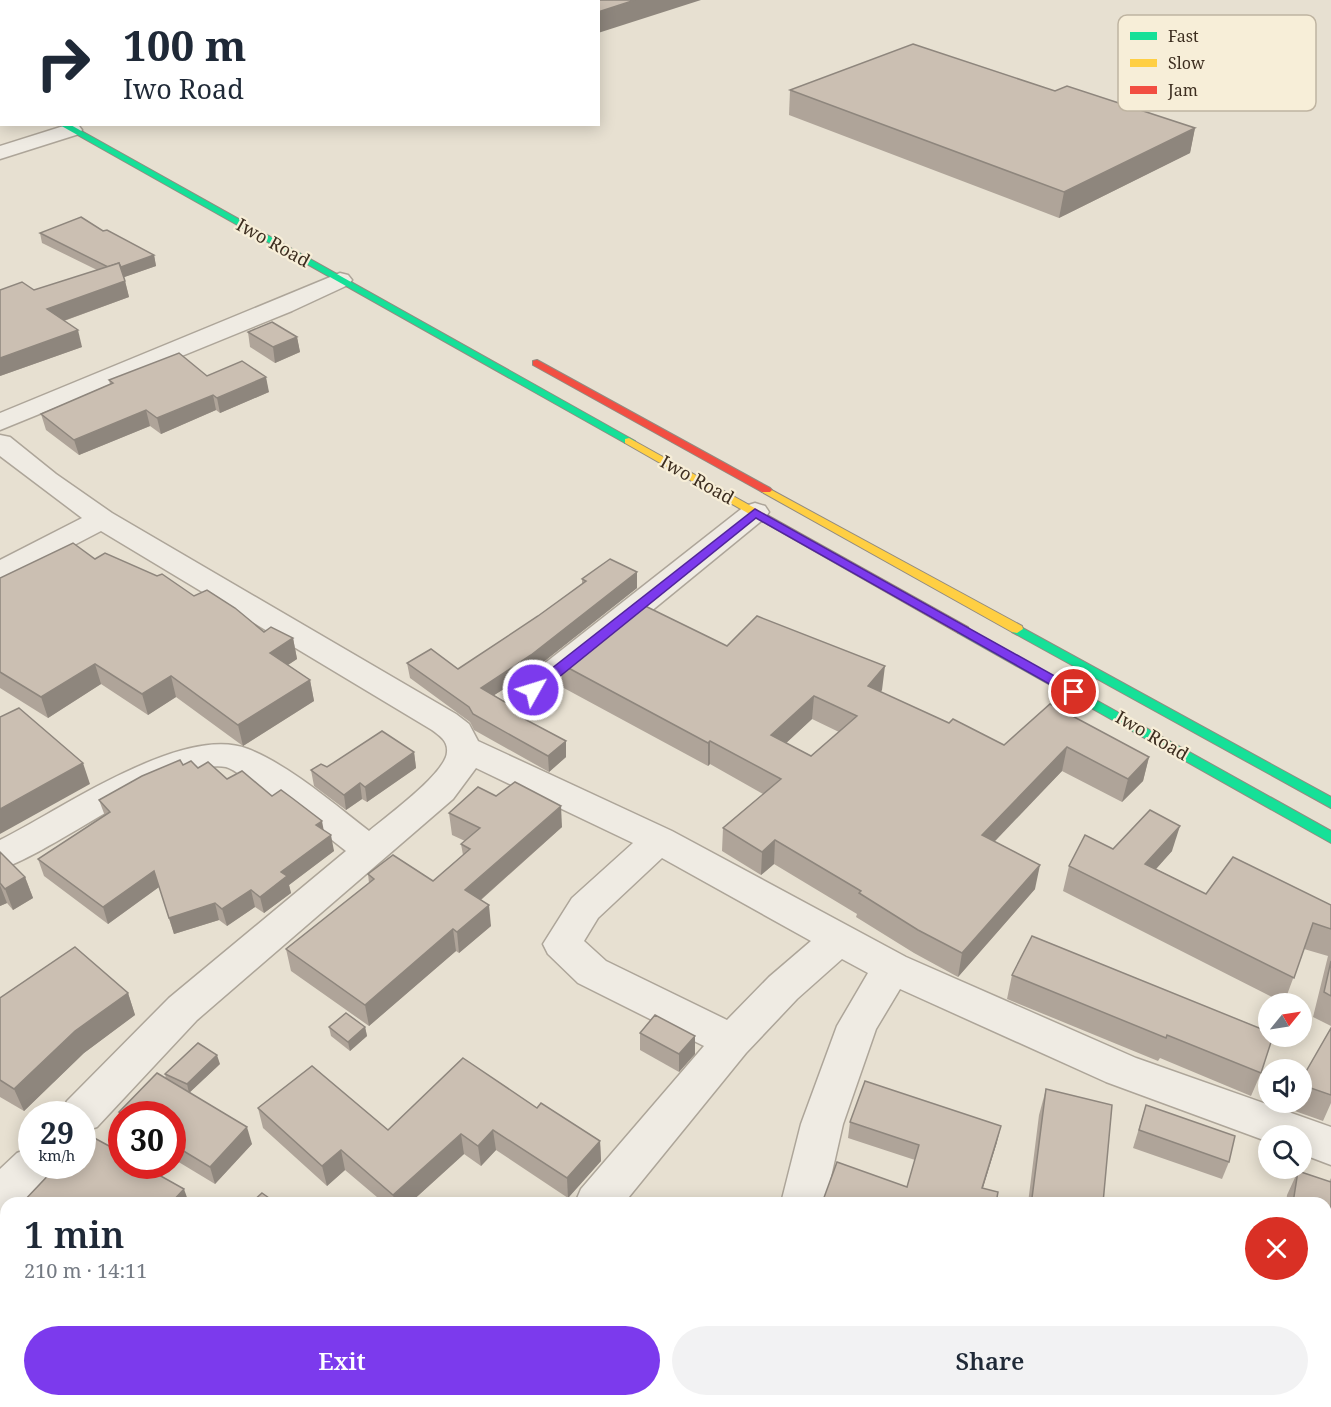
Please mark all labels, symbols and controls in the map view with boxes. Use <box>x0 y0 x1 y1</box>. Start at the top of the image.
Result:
legend <box>1118 15 1316 111</box>
text: 100 m <box>123 16 247 73</box>
icon: right <box>24 24 102 102</box>
text: Fast <box>1168 25 1199 47</box>
text: Slow <box>1168 52 1205 74</box>
text: Iwo Road <box>123 70 244 107</box>
text: Jam <box>1167 79 1198 101</box>
street label: Iwo Road <box>232 212 315 272</box>
street label: Iwo Road <box>656 449 739 509</box>
position arrow <box>501 658 565 722</box>
pin <box>1048 666 1099 717</box>
icon: arrive <box>1057 675 1090 708</box>
street label: Iwo Road <box>1112 705 1193 766</box>
north arrow <box>1258 993 1312 1047</box>
map controls <box>1258 993 1312 1179</box>
button: sound <box>1258 1059 1312 1113</box>
speed limit sign: 30 <box>108 1101 186 1179</box>
text: 29 <box>40 1112 74 1153</box>
button: search <box>1258 1125 1312 1179</box>
text: km/h <box>39 1145 75 1165</box>
text: 1 min <box>24 1210 125 1259</box>
button: close <box>1245 1217 1308 1280</box>
text: 210 m · 14:11 <box>24 1257 147 1284</box>
button: Exit <box>24 1326 660 1395</box>
button: Share <box>672 1326 1308 1395</box>

